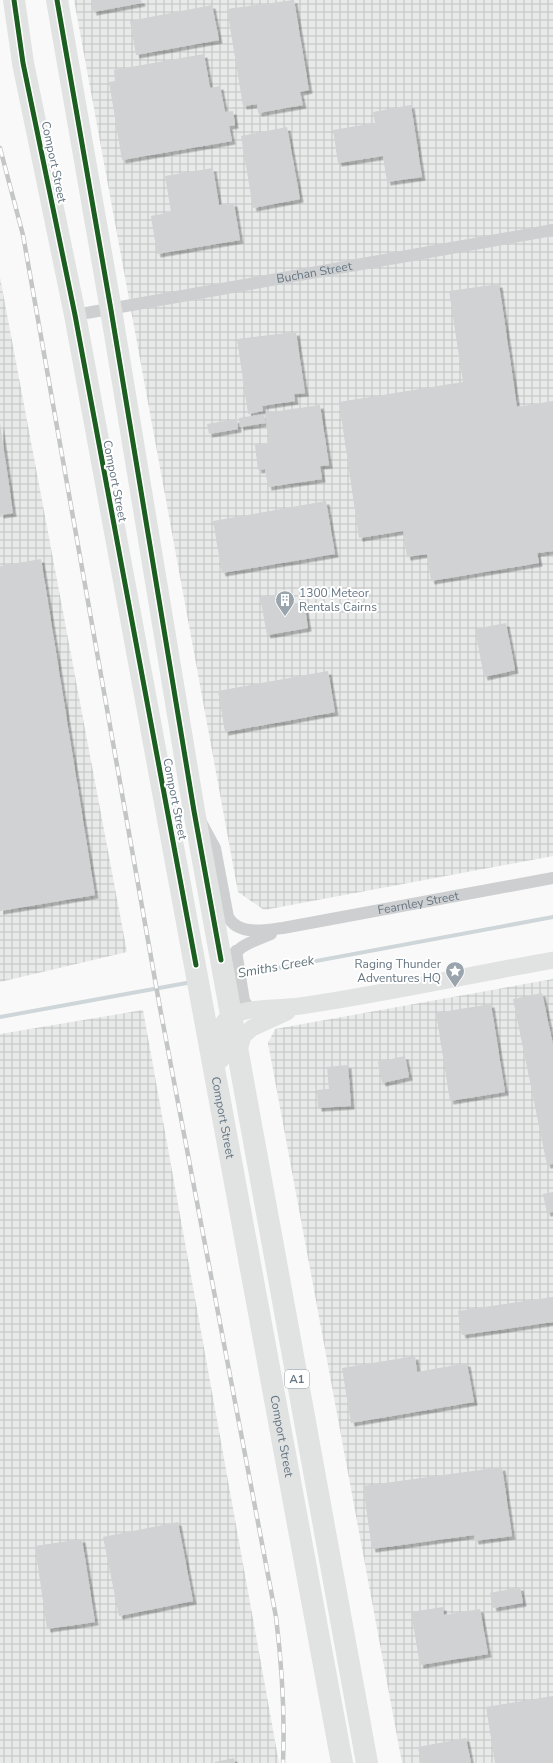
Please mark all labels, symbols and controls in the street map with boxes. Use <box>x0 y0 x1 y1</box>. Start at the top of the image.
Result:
street label: Comport Street <box>38 120 71 205</box>
street label: Buchan Street <box>275 258 354 287</box>
street label: Comport Street <box>99 439 131 524</box>
place label: 1300 Meteor Rentals Cairns <box>299 585 377 615</box>
building icon: 1300 Meteor Rentals Cairns <box>274 589 296 617</box>
street label: Comport Street <box>159 757 191 842</box>
street label: Fearnley Street <box>376 887 461 918</box>
water label: Smiths Creek <box>236 951 316 983</box>
place label: Raging Thunder Adventures HQ <box>355 956 442 986</box>
place icon: Raging Thunder Adventures HQ <box>444 960 466 988</box>
street label: Comport Street <box>208 1075 239 1161</box>
road number: A1 <box>285 1370 309 1388</box>
street label: Comport Street <box>266 1394 297 1479</box>

